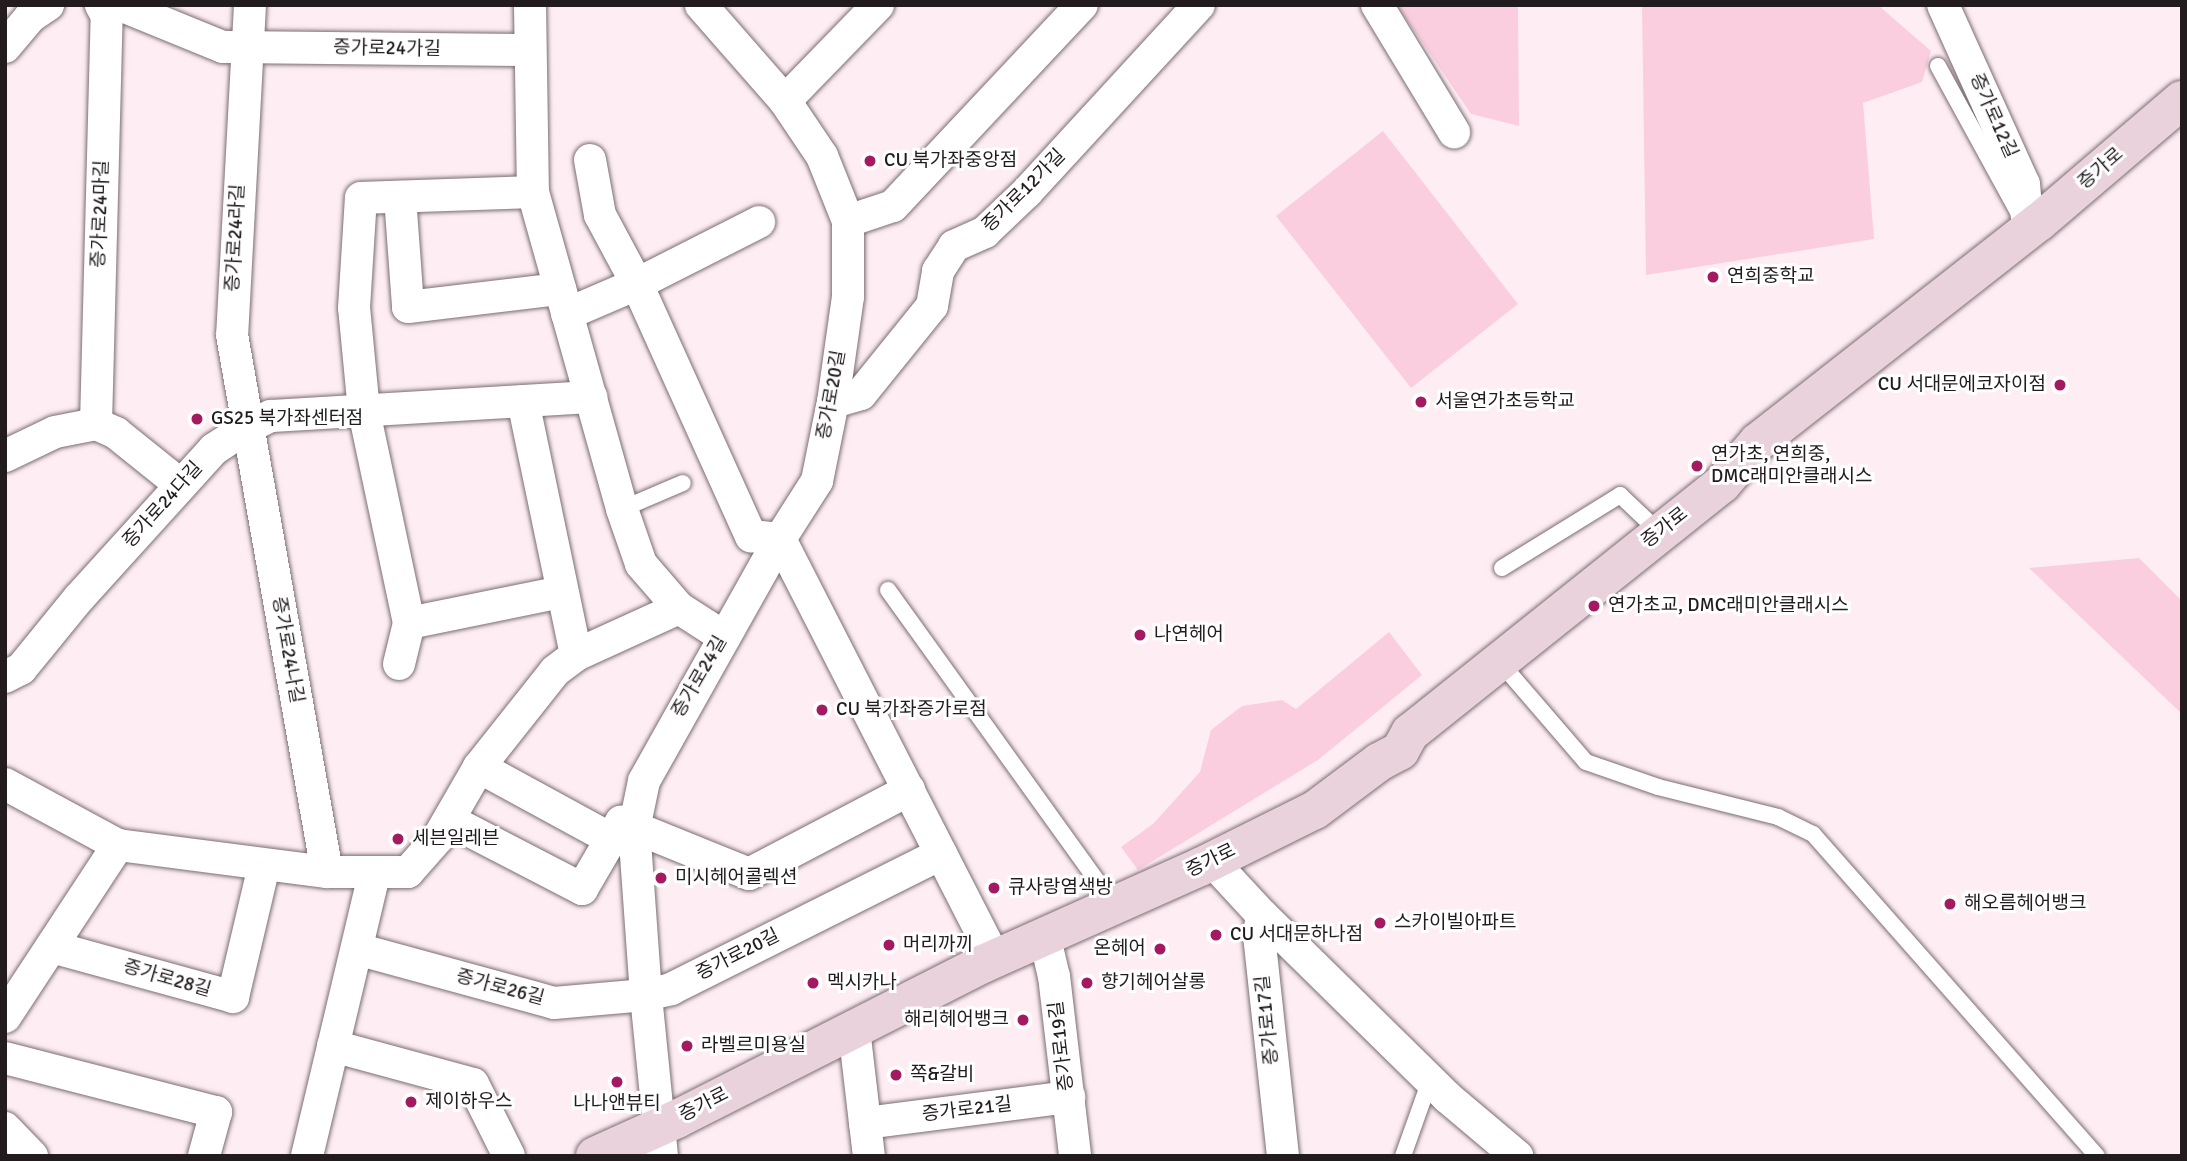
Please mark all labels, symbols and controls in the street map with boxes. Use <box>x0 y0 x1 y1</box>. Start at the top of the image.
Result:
street label: 증가로24가길 <box>333 37 441 61</box>
street label: 증가로12길 <box>1964 70 2022 162</box>
street label: 증가로 <box>2074 143 2128 195</box>
street label: 증가로12가길 <box>978 145 1070 237</box>
place label: CU 북가좌중앙점 <box>884 150 1017 172</box>
marker: CU 북가좌중앙점 <box>862 153 878 169</box>
street label: 증가로24마길 <box>88 160 114 268</box>
street label: 증가로24라길 <box>222 184 250 292</box>
place label: 연희중학교 <box>1727 266 1814 288</box>
marker: 연희중학교 <box>1705 269 1721 285</box>
street label: 증가로20길 <box>813 348 851 442</box>
place label: CU 서대문에코자이점 <box>1878 374 2046 396</box>
marker: CU 서대문에코자이점 <box>2052 377 2068 393</box>
place label: 서울연가초등학교 <box>1435 391 1575 413</box>
marker: 서울연가초등학교 <box>1413 394 1429 410</box>
place label: GS25 북가좌센터점 <box>211 408 363 430</box>
marker: GS25 북가좌센터점 <box>189 411 205 427</box>
place label: 연가초, 연희중, DMC래미안클래시스 <box>1711 444 1872 488</box>
street label: 증가로24다길 <box>118 457 208 553</box>
marker: 연가초, 연희중, DMC래미안클래시스 <box>1689 458 1705 474</box>
street label: 증가로 <box>1637 503 1693 553</box>
street label: 증가로24나길 <box>266 595 308 705</box>
place label: 연가초교, DMC래미안클래시스 <box>1608 595 1849 617</box>
marker: 연가초교, DMC래미안클래시스 <box>1586 598 1602 614</box>
place label: 나연헤어 <box>1154 624 1224 646</box>
marker: 나연헤어 <box>1132 627 1148 643</box>
street label: 증가로24길 <box>668 632 732 722</box>
place label: CU 북가좌증가로점 <box>836 699 987 721</box>
marker: CU 북가좌증가로점 <box>814 702 830 718</box>
place label: 세븐일레븐 <box>412 828 499 850</box>
marker: 세븐일레븐 <box>390 831 406 847</box>
street label: 증가로 <box>1182 839 1240 883</box>
place label: 미시헤어콜렉션 <box>675 867 797 889</box>
marker: 미시헤어콜렉션 <box>653 870 669 886</box>
place label: 큐사랑염색방 <box>1008 877 1113 899</box>
marker: 큐사랑염색방 <box>986 880 1002 896</box>
place label: 해오름헤어뱅크 <box>1964 893 2086 915</box>
marker: 해오름헤어뱅크 <box>1942 896 1958 912</box>
place label: 스카이빌아파트 <box>1394 912 1516 934</box>
marker: 스카이빌아파트 <box>1372 915 1388 931</box>
street label: 증가로20길 <box>693 924 783 986</box>
place label: CU 서대문하나점 <box>1230 924 1363 946</box>
marker: CU 서대문하나점 <box>1208 927 1224 943</box>
place label: 머리까끼 <box>903 934 973 956</box>
marker: 머리까끼 <box>881 937 897 953</box>
place label: 온헤어 <box>1094 938 1146 960</box>
marker: 온헤어 <box>1152 941 1168 957</box>
street label: 증가로28길 <box>120 956 214 1002</box>
street label: 증가로26길 <box>453 965 547 1011</box>
place label: 멕시카나 <box>827 972 897 994</box>
place label: 향기헤어살롱 <box>1101 972 1206 994</box>
street label: 증가로17길 <box>1252 974 1284 1066</box>
marker: 멕시카나 <box>805 975 821 991</box>
marker: 향기헤어살롱 <box>1079 975 1095 991</box>
street label: 증가로19길 <box>1045 1000 1079 1092</box>
place label: 해리헤어뱅크 <box>904 1009 1009 1031</box>
marker: 해리헤어뱅크 <box>1015 1012 1031 1028</box>
place label: 라벨르미용실 <box>701 1035 806 1057</box>
marker: 라벨르미용실 <box>679 1038 695 1054</box>
place label: 쪽&갈비 <box>910 1064 974 1086</box>
marker: 쪽&갈비 <box>888 1067 904 1083</box>
marker: 나나앤뷰티 <box>609 1074 625 1090</box>
street label: 증가로 <box>675 1083 733 1127</box>
place label: 제이하우스 <box>425 1091 512 1113</box>
place label: 나나앤뷰티 <box>573 1093 661 1115</box>
street label: 증가로21길 <box>921 1093 1013 1127</box>
marker: 제이하우스 <box>403 1094 419 1110</box>

